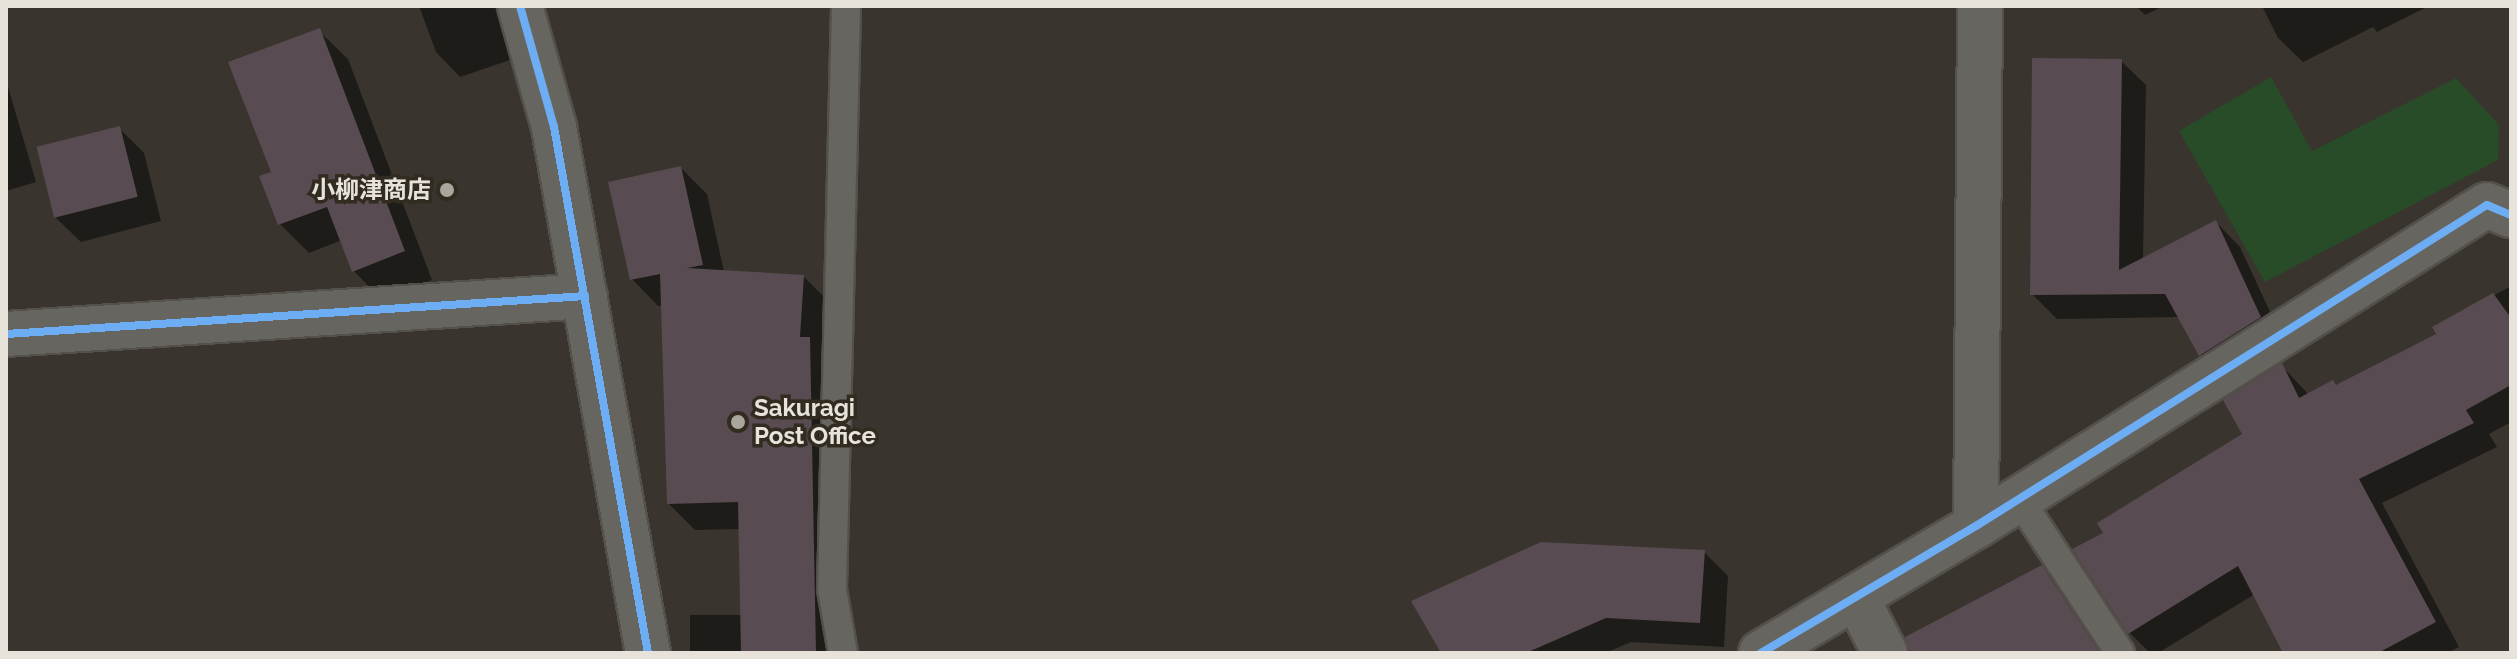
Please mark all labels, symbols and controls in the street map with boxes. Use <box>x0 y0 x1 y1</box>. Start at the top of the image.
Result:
place label: 小柳津商店 <box>311 176 431 204</box>
marker: 小柳津商店 <box>438 181 456 199</box>
place label: Sakuragi Post Office <box>754 394 876 450</box>
marker: Sakuragi Post Office <box>729 413 747 431</box>

